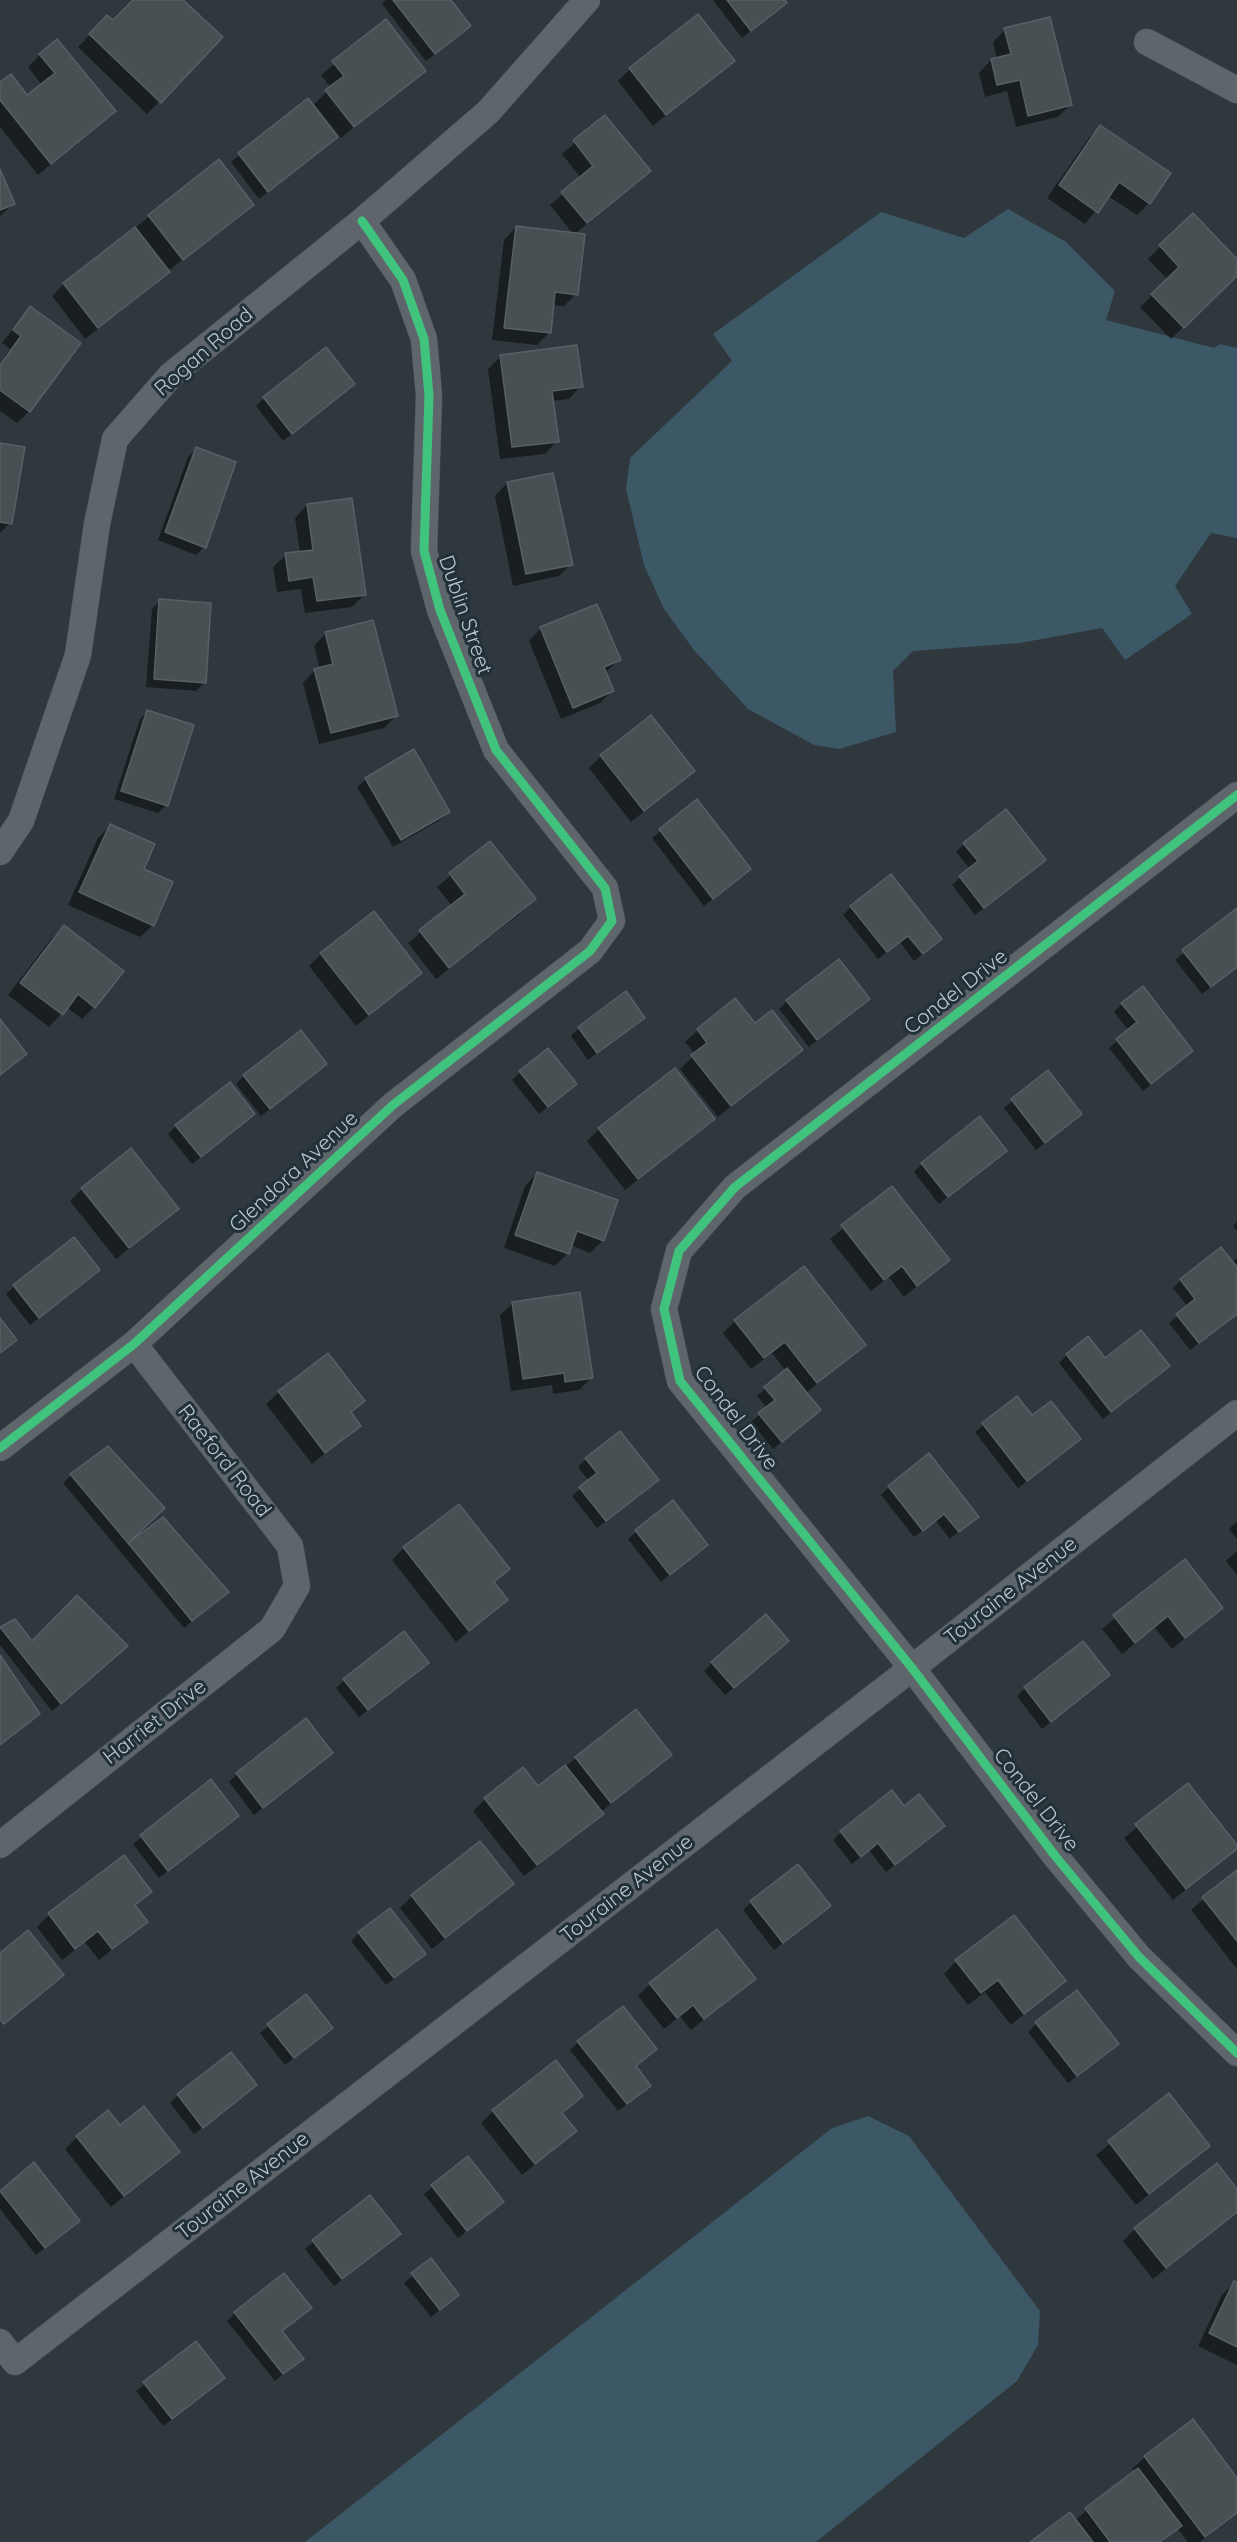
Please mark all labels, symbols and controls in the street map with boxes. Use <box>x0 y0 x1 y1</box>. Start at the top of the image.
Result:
street label: Rogan Road <box>150 302 258 402</box>
street label: Dublin Street <box>433 552 497 678</box>
street label: Condel Drive <box>899 944 1013 1040</box>
street label: Glendora Avenue <box>224 1106 364 1238</box>
street label: Condel Drive <box>689 1361 783 1475</box>
street label: Raeford Road <box>172 1400 276 1522</box>
street label: Touraine Avenue <box>940 1531 1082 1651</box>
street label: Harriet Drive <box>98 1674 212 1770</box>
street label: Condel Drive <box>988 1743 1084 1857</box>
street label: Touraine Avenue <box>556 1829 698 1949</box>
street label: Touraine Avenue <box>172 2126 314 2246</box>

